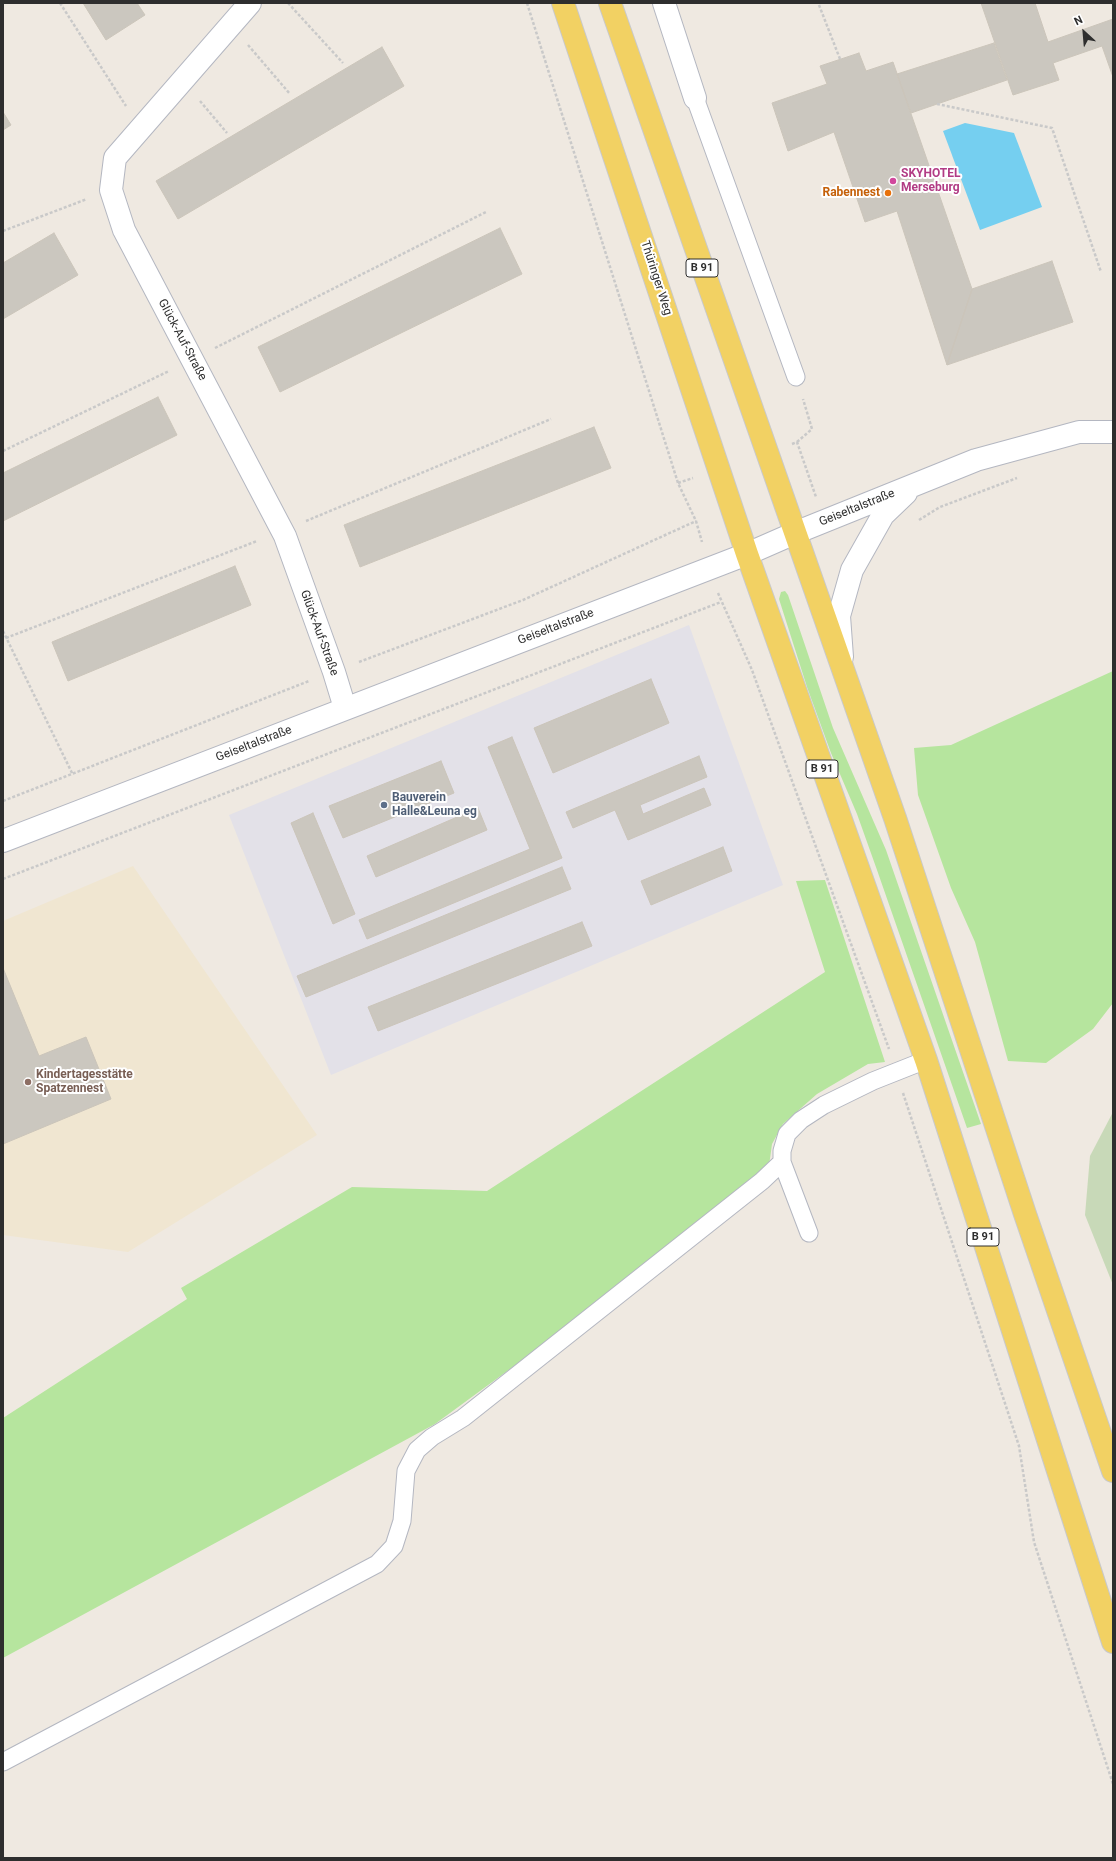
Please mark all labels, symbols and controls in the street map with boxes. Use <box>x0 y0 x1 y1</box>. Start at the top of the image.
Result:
north arrow <box>1064 12 1104 52</box>
text: N <box>1072 13 1085 28</box>
place label: SKYHOTEL Merseburg <box>901 167 960 195</box>
marker: SKYHOTEL Merseburg <box>888 176 898 186</box>
place label: Rabennest <box>823 186 880 200</box>
marker: Rabennest <box>883 188 893 198</box>
street label: Thüringer Weg <box>637 239 675 317</box>
road number: B 91 <box>686 259 718 277</box>
street label: Glück-Auf-Straße <box>154 297 210 383</box>
street label: Geiseltalstraße <box>817 486 897 530</box>
street label: Glück-Auf-Straße <box>297 588 341 678</box>
street label: Geiseltalstraße <box>516 606 596 648</box>
street label: Geiseltalstraße <box>214 723 294 765</box>
road number: B 91 <box>806 760 838 778</box>
place label: Bauverein Halle&Leuna eg <box>392 791 477 819</box>
marker: Bauverein Halle&Leuna eg <box>379 800 389 810</box>
place label: Kindertagesstätte Spatzennest <box>36 1068 133 1096</box>
marker: Kindertagesstätte Spatzennest <box>23 1077 33 1087</box>
road number: B 91 <box>967 1228 999 1246</box>

